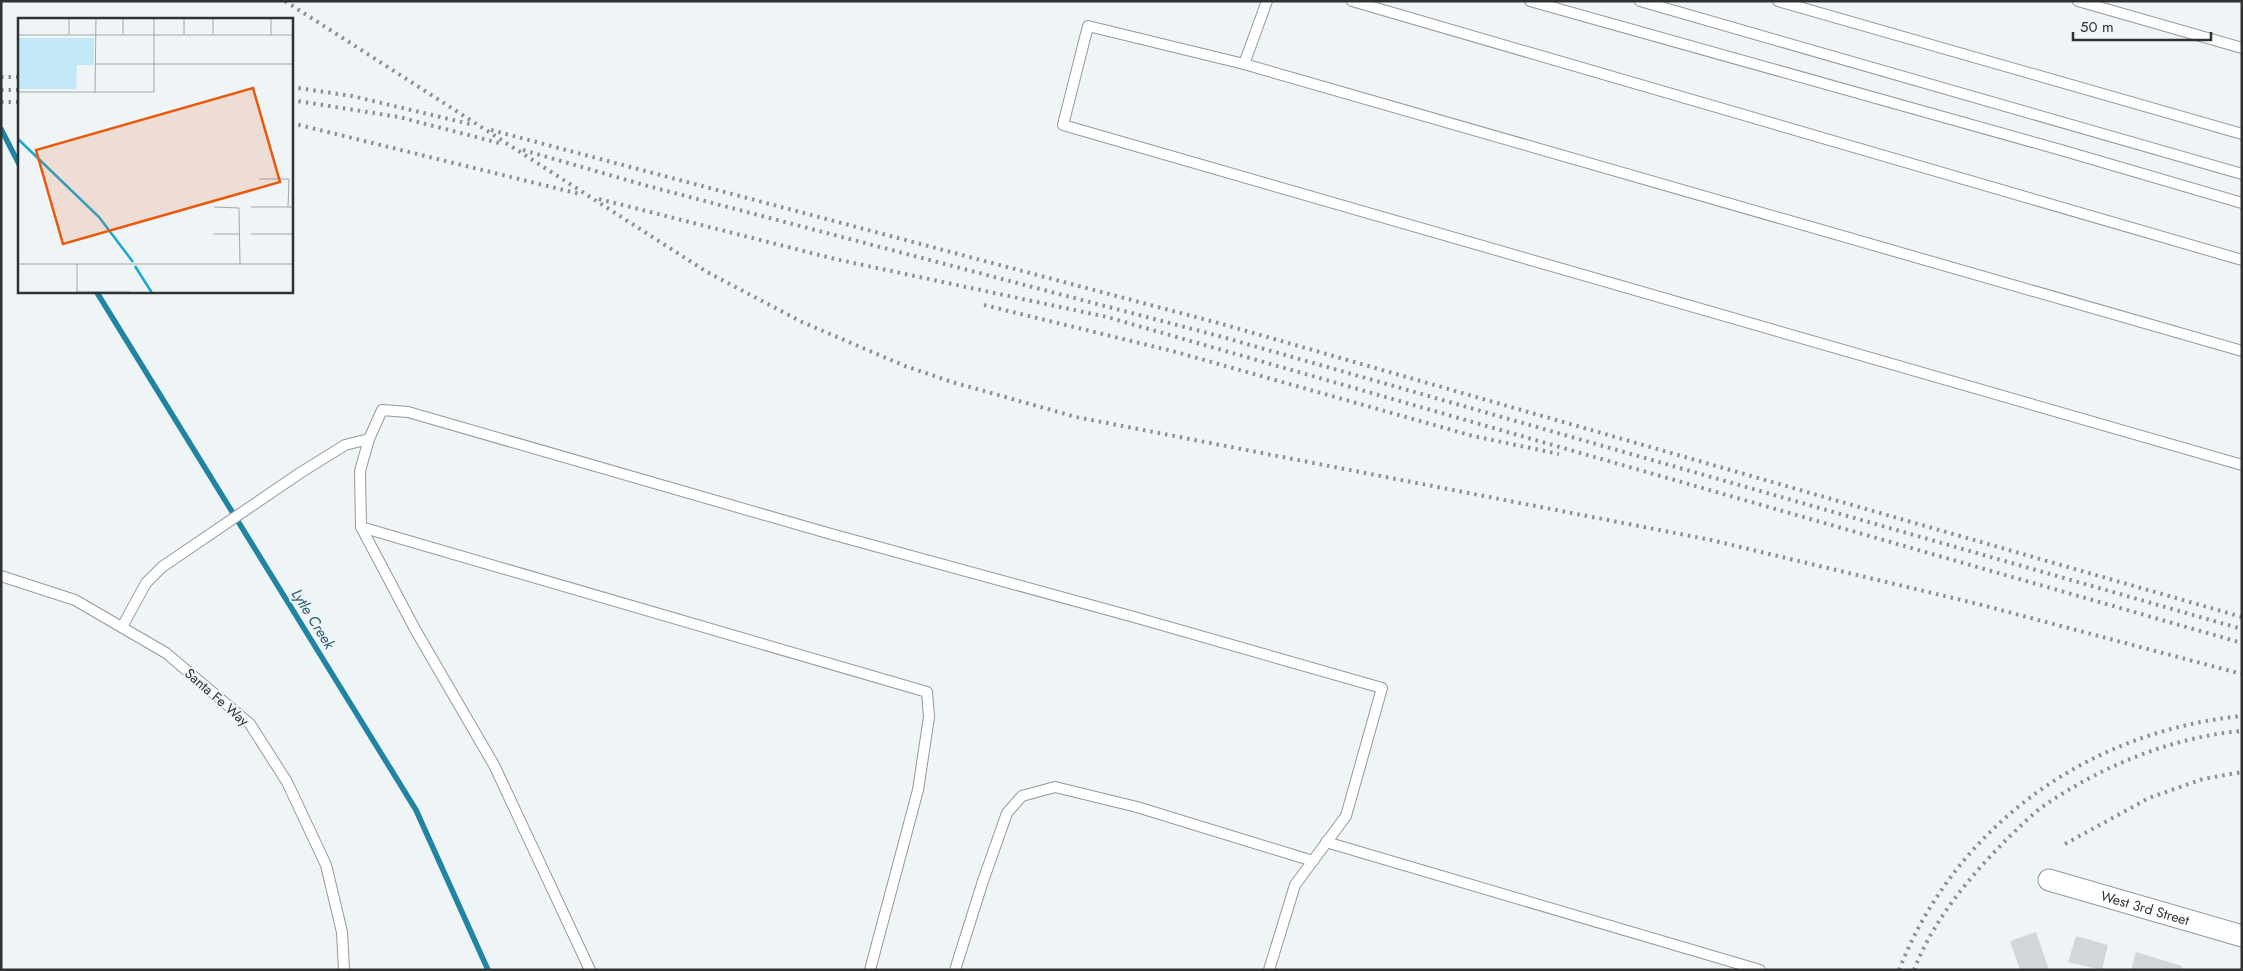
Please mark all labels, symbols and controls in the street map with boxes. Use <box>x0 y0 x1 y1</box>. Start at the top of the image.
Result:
scale bar <box>2073 10 2210 42</box>
text: 50 m <box>2080 16 2114 38</box>
inset map <box>18 18 292 292</box>
water label: Lytle Creek <box>286 585 340 654</box>
street label: Santa Fe Way <box>181 663 254 731</box>
street label: West 3rd Street <box>2098 886 2192 930</box>

